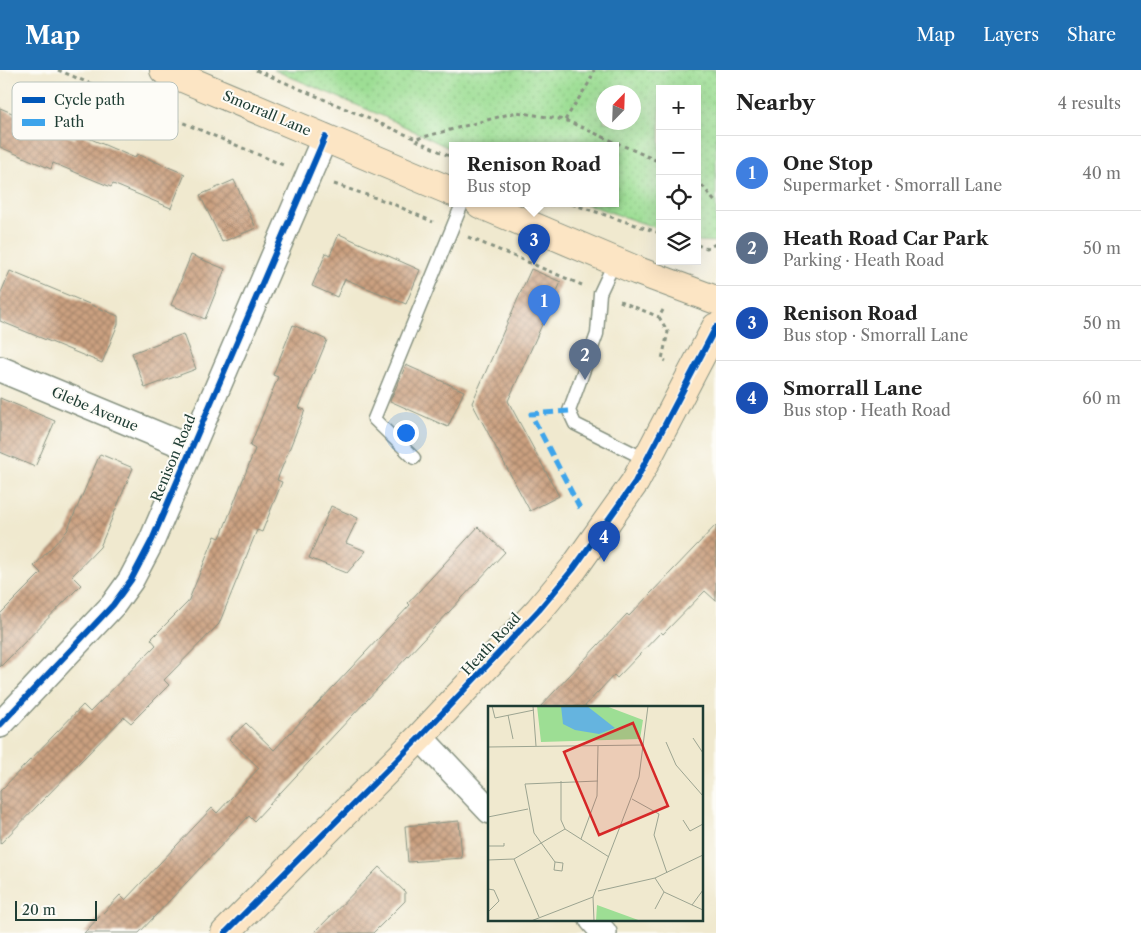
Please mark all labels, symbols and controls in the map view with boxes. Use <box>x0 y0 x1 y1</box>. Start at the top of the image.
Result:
text: Map <box>25 21 80 50</box>
text: Map <box>917 24 955 46</box>
text: Layers <box>983 24 1039 46</box>
text: Share <box>1067 24 1116 46</box>
legend <box>12 82 178 140</box>
north arrow <box>596 85 641 130</box>
map controls <box>656 85 701 265</box>
button: + <box>656 85 701 130</box>
street label: Smorrall Lane <box>220 86 314 140</box>
text: Nearby <box>736 90 815 115</box>
text: Cycle path <box>54 91 125 109</box>
text: 4 results <box>1058 93 1121 113</box>
text: Path <box>54 113 84 131</box>
button: − <box>656 130 701 175</box>
popup <box>449 142 619 207</box>
text: One Stop <box>783 152 873 175</box>
text: Renison Road <box>467 153 601 176</box>
text: 1 <box>748 163 756 183</box>
text: 40 m <box>1082 163 1121 183</box>
button: locate <box>656 175 701 220</box>
text: Supermarket · Smorrall Lane <box>783 175 1002 195</box>
text: Bus stop <box>467 176 531 196</box>
button: layers <box>656 220 701 265</box>
pin: 3 <box>518 224 550 265</box>
text: Heath Road Car Park <box>783 227 988 250</box>
text: 2 <box>747 238 757 258</box>
text: 50 m <box>1083 238 1121 258</box>
text: Parking · Heath Road <box>783 250 944 270</box>
pin: 1 <box>528 285 560 326</box>
text: Renison Road <box>783 302 918 325</box>
text: 3 <box>747 313 757 333</box>
text: 50 m <box>1083 313 1121 333</box>
text: Bus stop · Smorrall Lane <box>783 325 968 345</box>
pin: 2 <box>569 339 601 380</box>
text: Smorrall Lane <box>783 377 922 400</box>
street label: Glebe Avenue <box>49 383 141 435</box>
text: 4 <box>747 388 757 408</box>
text: 60 m <box>1082 388 1121 408</box>
text: Bus stop · Heath Road <box>783 400 951 420</box>
street label: Renison Road <box>147 411 200 504</box>
your location <box>393 420 419 446</box>
pin: 4 <box>588 521 620 562</box>
street label: Heath Road <box>457 609 525 679</box>
inset map <box>488 706 704 920</box>
scale bar <box>15 898 98 921</box>
text: 20 m <box>22 901 56 919</box>

